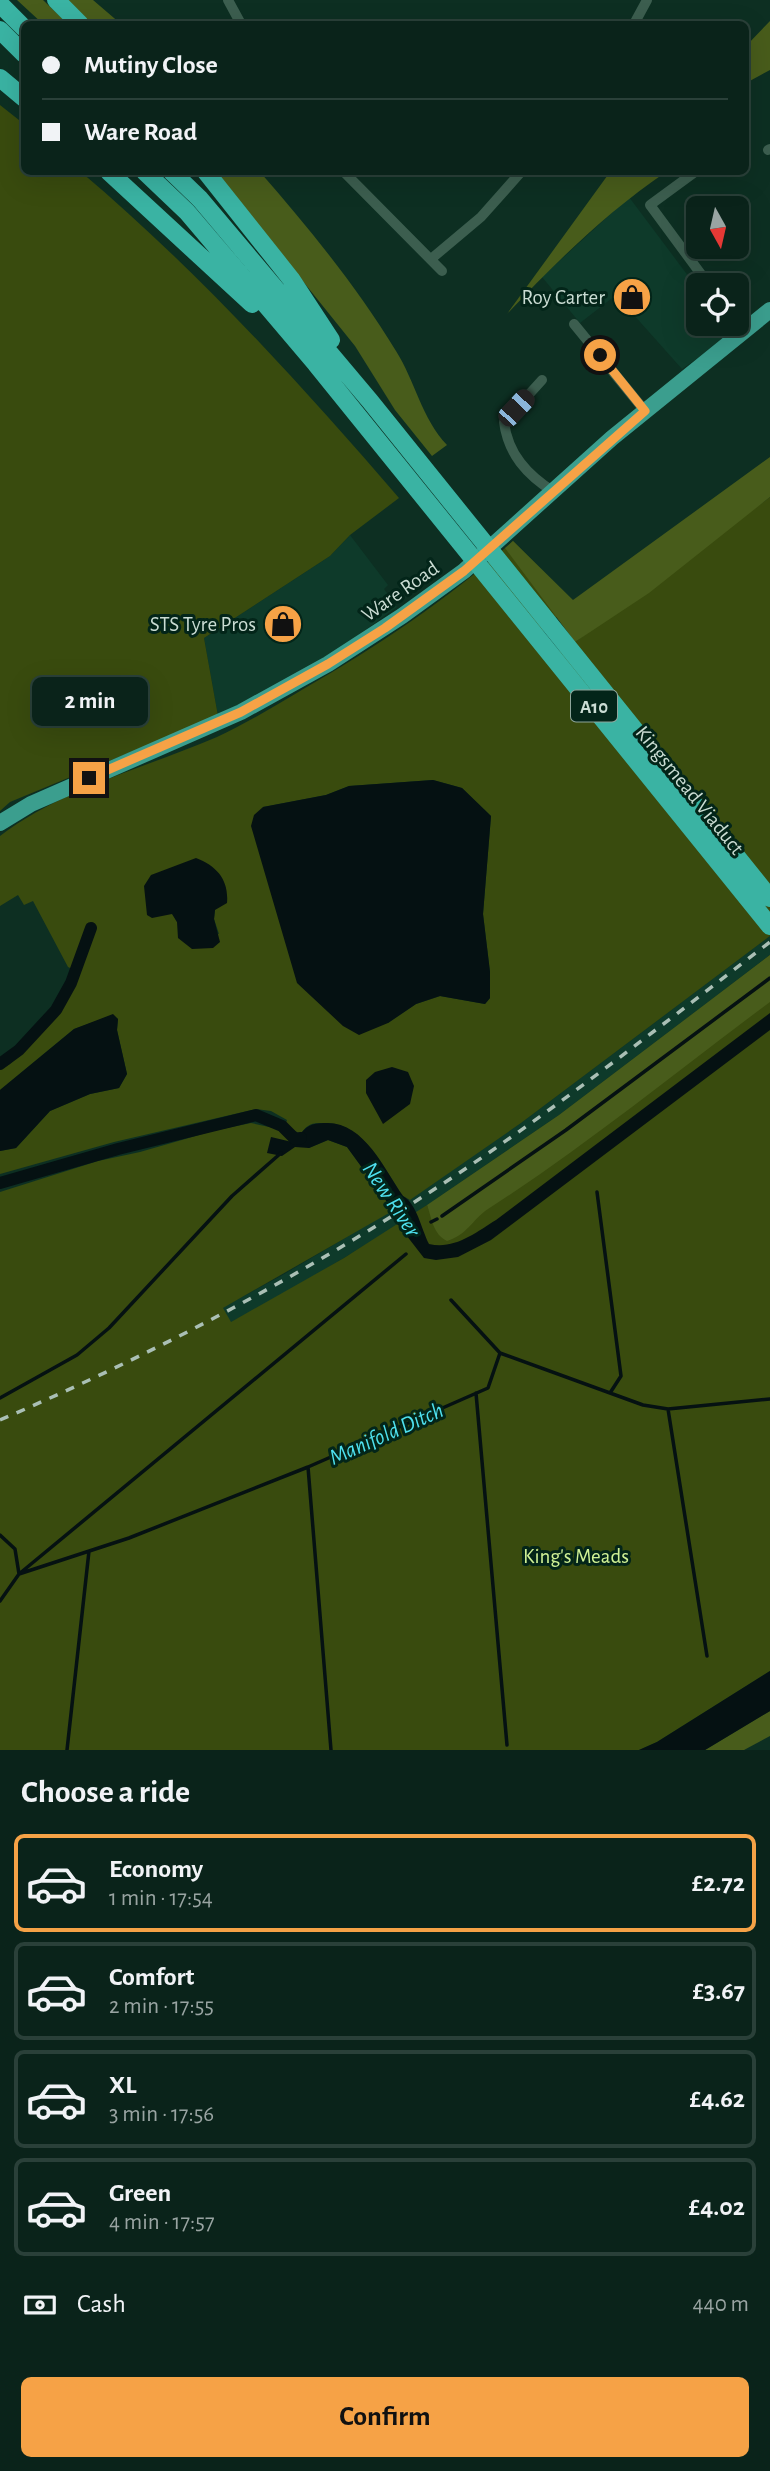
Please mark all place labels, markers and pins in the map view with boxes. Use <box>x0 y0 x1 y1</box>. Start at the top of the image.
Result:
shop icon: Roy Carter <box>611 276 653 318</box>
place label: Roy Carter <box>522 287 605 308</box>
shop icon: STS Tyre Pros <box>262 603 304 645</box>
place label: STS Tyre Pros <box>150 614 256 635</box>

